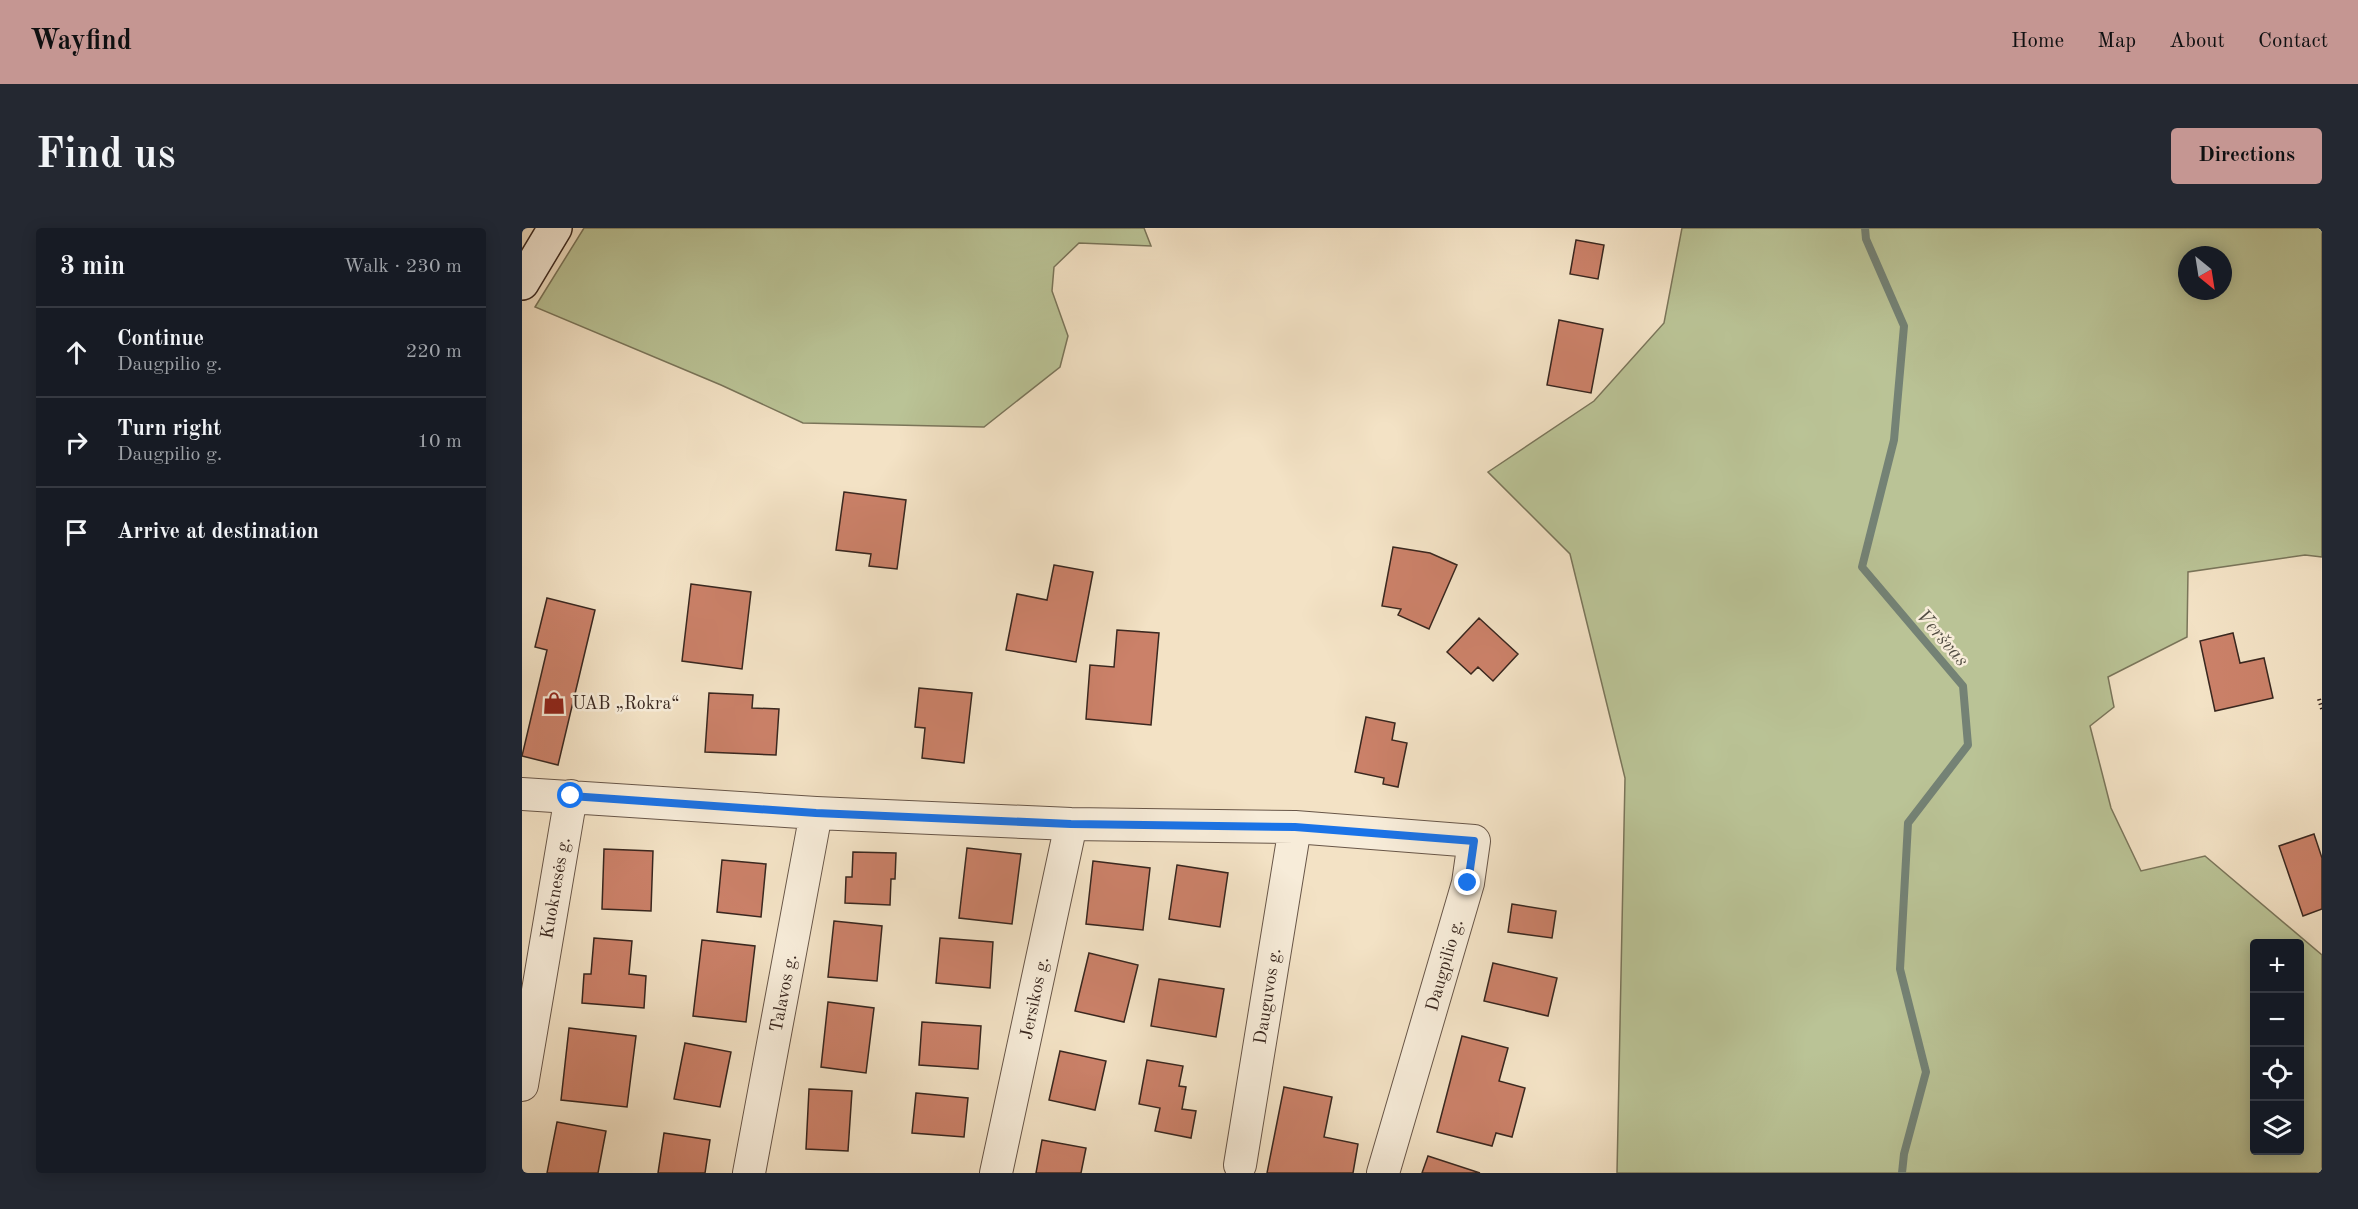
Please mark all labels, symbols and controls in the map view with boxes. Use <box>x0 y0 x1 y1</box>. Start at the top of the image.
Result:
text: Wayfind <box>30 28 132 56</box>
text: Home <box>2011 31 2064 52</box>
text: Map <box>2097 31 2136 52</box>
text: About <box>2169 31 2225 52</box>
text: Contact <box>2258 31 2328 52</box>
button: Directions <box>2171 128 2322 184</box>
text: Find us <box>36 135 175 177</box>
north arrow <box>2178 246 2232 300</box>
text: 3 min <box>60 254 125 280</box>
text: Walk · 230 m <box>343 257 462 277</box>
text: Continue <box>117 328 204 350</box>
icon: ahead <box>60 336 93 369</box>
text: 220 m <box>406 342 462 362</box>
text: Daugpilio g. <box>117 355 222 375</box>
text: Turn right <box>117 418 221 440</box>
icon: right <box>60 426 93 459</box>
text: 10 m <box>417 432 462 452</box>
text: Daugpilio g. <box>117 445 222 465</box>
icon: arrive <box>60 516 93 549</box>
text: Arrive at destination <box>117 521 319 543</box>
water label: Veršvas <box>1911 606 1972 671</box>
shop icon: UAB „Rokra“ <box>541 690 567 716</box>
place label: UAB „Rokra“ <box>572 695 680 713</box>
route start <box>557 782 583 808</box>
street label: Kuoknesės g. <box>538 836 574 941</box>
route end <box>1454 869 1480 895</box>
street label: Daugpilio g. <box>1423 917 1467 1013</box>
map controls <box>2250 939 2304 1155</box>
button: + <box>2250 939 2304 993</box>
street label: Dauguvos g. <box>1252 947 1284 1046</box>
street label: Talavos g. <box>768 953 800 1034</box>
street label: Jersikos g. <box>1017 955 1053 1041</box>
button: − <box>2250 993 2304 1047</box>
button: locate <box>2250 1047 2304 1101</box>
button: layers <box>2250 1101 2304 1155</box>

